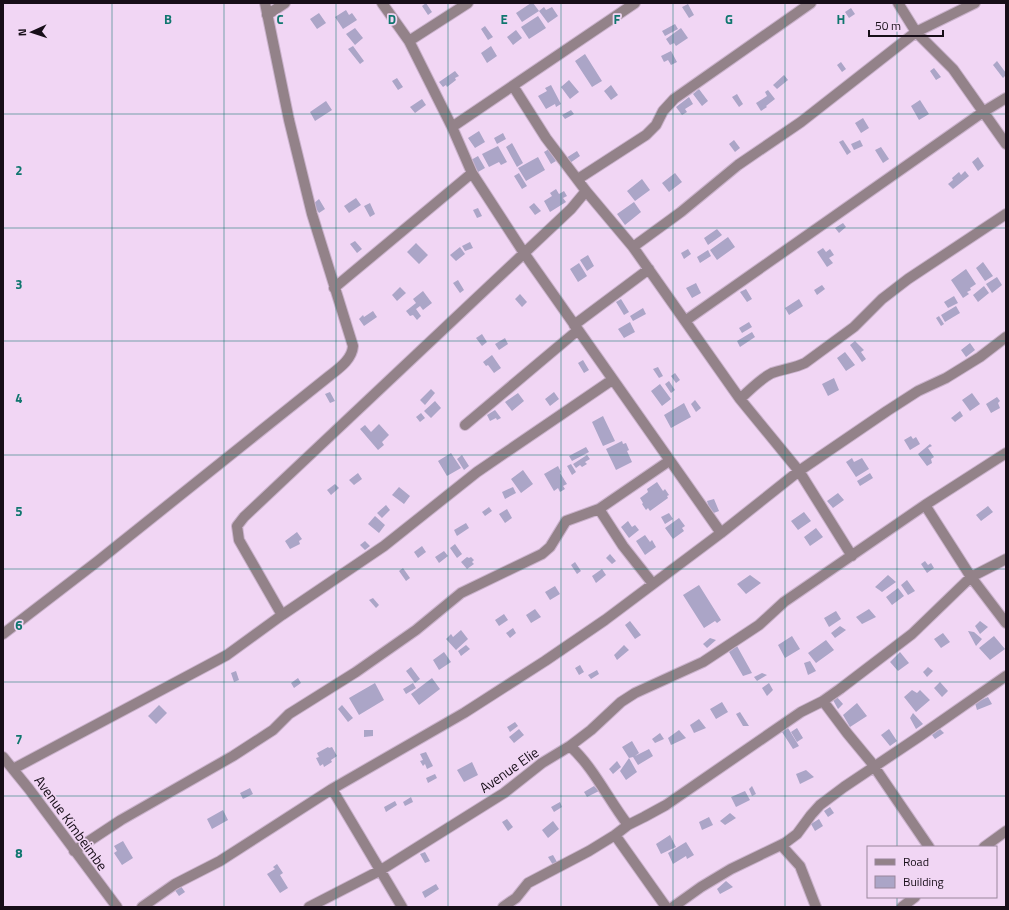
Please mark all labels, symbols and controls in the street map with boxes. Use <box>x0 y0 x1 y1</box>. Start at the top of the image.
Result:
text: B <box>164 9 172 29</box>
text: C <box>276 9 284 29</box>
text: D <box>388 9 396 29</box>
text: E <box>500 9 508 29</box>
text: F <box>614 9 621 29</box>
text: G <box>725 9 733 29</box>
text: H <box>837 9 845 29</box>
north arrow <box>12 12 52 52</box>
scale bar <box>869 12 943 38</box>
text: 50 m <box>875 16 901 35</box>
text: N <box>14 28 30 37</box>
text: 2 <box>15 160 23 180</box>
text: 3 <box>15 274 23 294</box>
text: 4 <box>15 388 23 408</box>
text: 5 <box>15 501 23 521</box>
text: 6 <box>15 615 23 635</box>
text: 7 <box>15 729 23 749</box>
street label: Avenue Elie <box>475 741 543 798</box>
street label: Avenue Kimbeimbe <box>30 771 113 875</box>
text: 8 <box>15 843 23 863</box>
legend <box>867 846 997 898</box>
text: Road <box>903 852 929 871</box>
text: Building <box>903 872 944 891</box>

